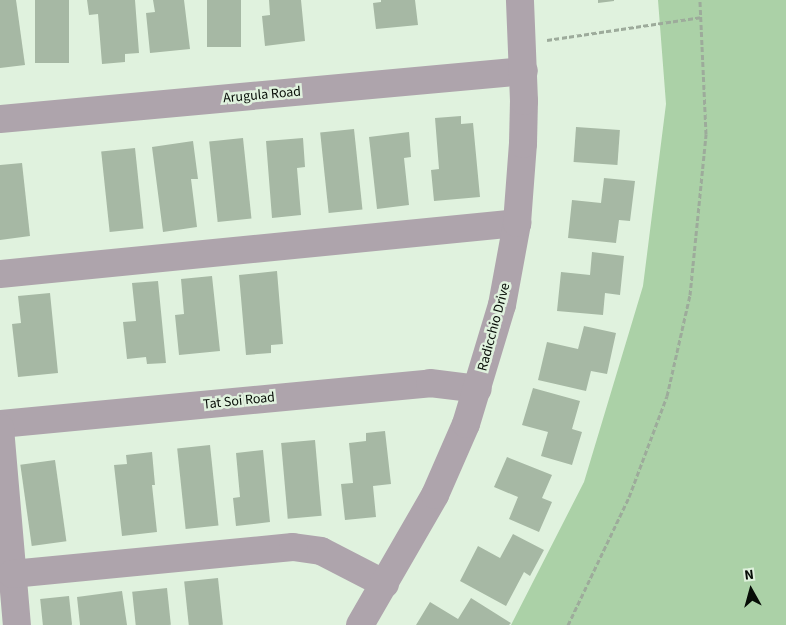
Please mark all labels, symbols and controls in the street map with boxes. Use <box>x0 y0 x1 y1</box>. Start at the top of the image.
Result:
street label: Arugula Road <box>222 83 302 107</box>
street label: Radicchio Drive <box>474 281 514 373</box>
street label: Tat Soi Road <box>202 389 276 413</box>
north arrow <box>726 565 776 615</box>
text: N <box>743 565 755 586</box>

